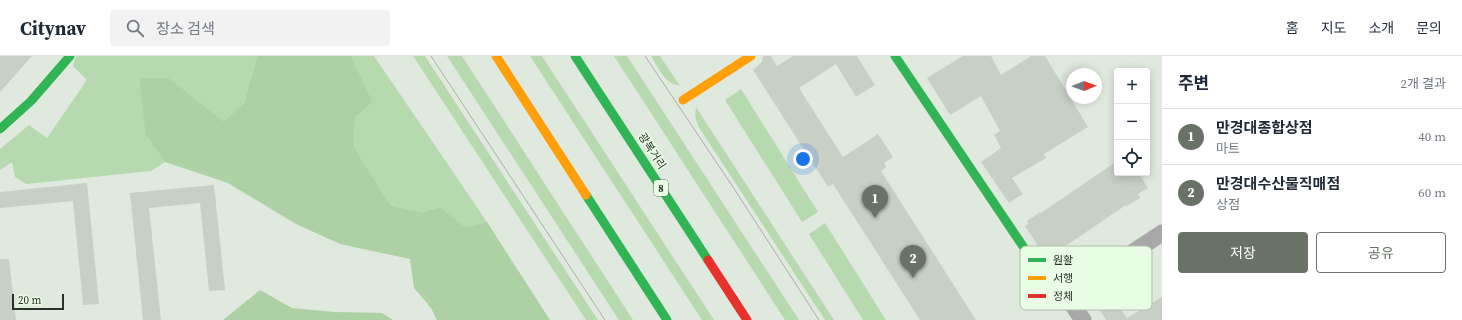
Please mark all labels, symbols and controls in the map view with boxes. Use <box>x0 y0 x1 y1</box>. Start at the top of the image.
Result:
search box <box>110 10 390 46</box>
text: Citynav <box>20 15 86 41</box>
icon: search <box>124 17 146 39</box>
text: 장소 검색 <box>156 18 215 39</box>
text: 홈 <box>1286 18 1299 38</box>
text: 지도 <box>1321 18 1346 38</box>
text: 소개 <box>1368 18 1394 38</box>
text: 문의 <box>1416 18 1442 38</box>
north arrow <box>1066 68 1102 104</box>
map controls <box>1114 68 1150 176</box>
button: + <box>1114 68 1150 104</box>
text: 주변 <box>1178 71 1209 95</box>
text: 2개 결과 <box>1401 75 1446 92</box>
button: − <box>1114 104 1150 140</box>
text: 만경대종합상점 <box>1216 117 1313 138</box>
text: 1 <box>1187 128 1195 145</box>
text: 40 m <box>1418 128 1446 145</box>
street label: 광복거리 <box>635 130 669 172</box>
button: locate <box>1114 140 1150 176</box>
text: 마트 <box>1216 140 1240 157</box>
your location <box>793 149 813 169</box>
text: 만경대수산물직매점 <box>1216 173 1340 194</box>
road number: 8 <box>654 180 668 196</box>
text: 2 <box>1187 184 1195 201</box>
text: 60 m <box>1418 184 1446 201</box>
pin: 1 <box>862 185 888 218</box>
text: 상점 <box>1216 196 1240 213</box>
button: 저장 <box>1178 232 1308 273</box>
button: 공유 <box>1316 232 1446 273</box>
pin: 2 <box>900 245 926 278</box>
legend <box>1020 246 1152 310</box>
text: 원활 <box>1053 253 1073 268</box>
text: 서행 <box>1053 271 1073 286</box>
text: 정체 <box>1053 289 1073 304</box>
scale bar <box>12 292 64 311</box>
text: 20 m <box>18 293 41 308</box>

